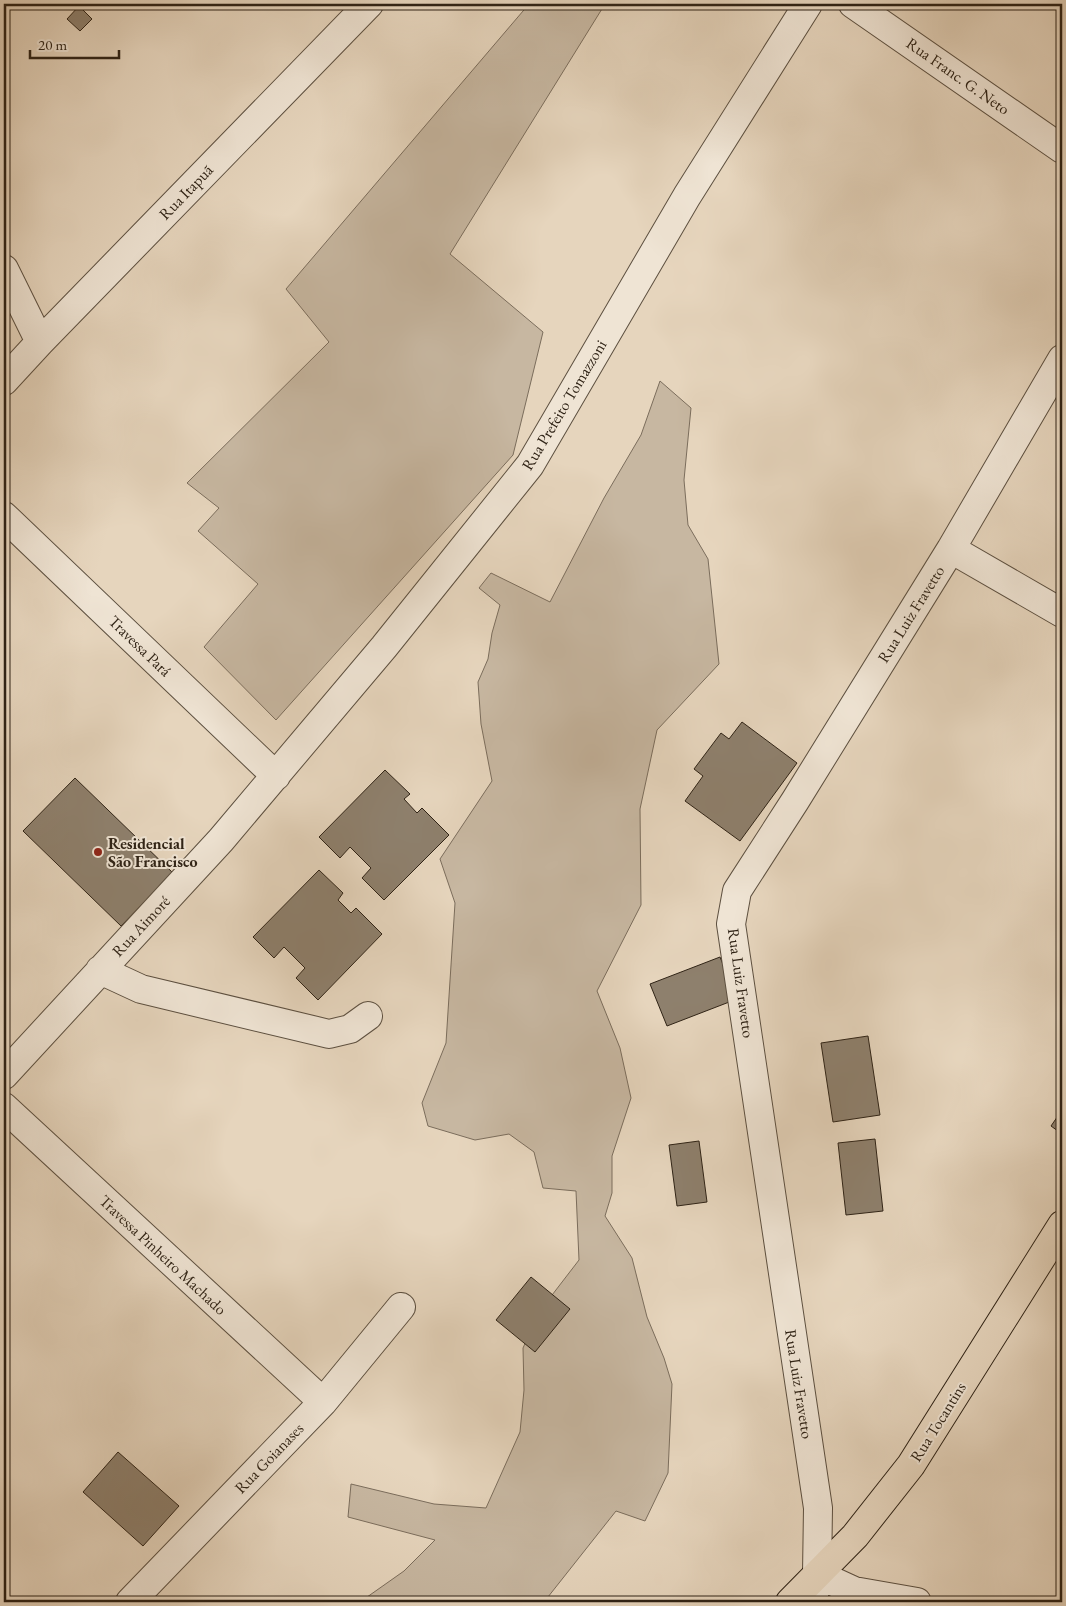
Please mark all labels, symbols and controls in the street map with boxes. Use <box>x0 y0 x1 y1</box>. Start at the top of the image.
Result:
scale bar <box>30 28 119 60</box>
street label: Rua Franc. G. Neto <box>902 33 1014 120</box>
text: 20 m <box>38 35 67 54</box>
street label: Rua Itapuã <box>154 159 218 224</box>
street label: Rua Prefeito Tomazzoni <box>517 336 611 474</box>
street label: Rua Luiz Fravetto <box>873 561 949 667</box>
street label: Travessa Pará <box>104 611 176 682</box>
place label: Residencial São Francisco <box>108 833 198 872</box>
marker: Residencial São Francisco <box>92 846 104 858</box>
street label: Rua Aimoré <box>107 891 175 961</box>
street label: Rua Luiz Fravetto <box>723 927 759 1039</box>
street label: Travessa Pinheiro Machado <box>95 1190 231 1320</box>
street label: Rua Luiz Fravetto <box>780 1328 818 1440</box>
street label: Rua Tocantins <box>905 1378 971 1466</box>
street label: Rua Goianases <box>230 1418 308 1498</box>

